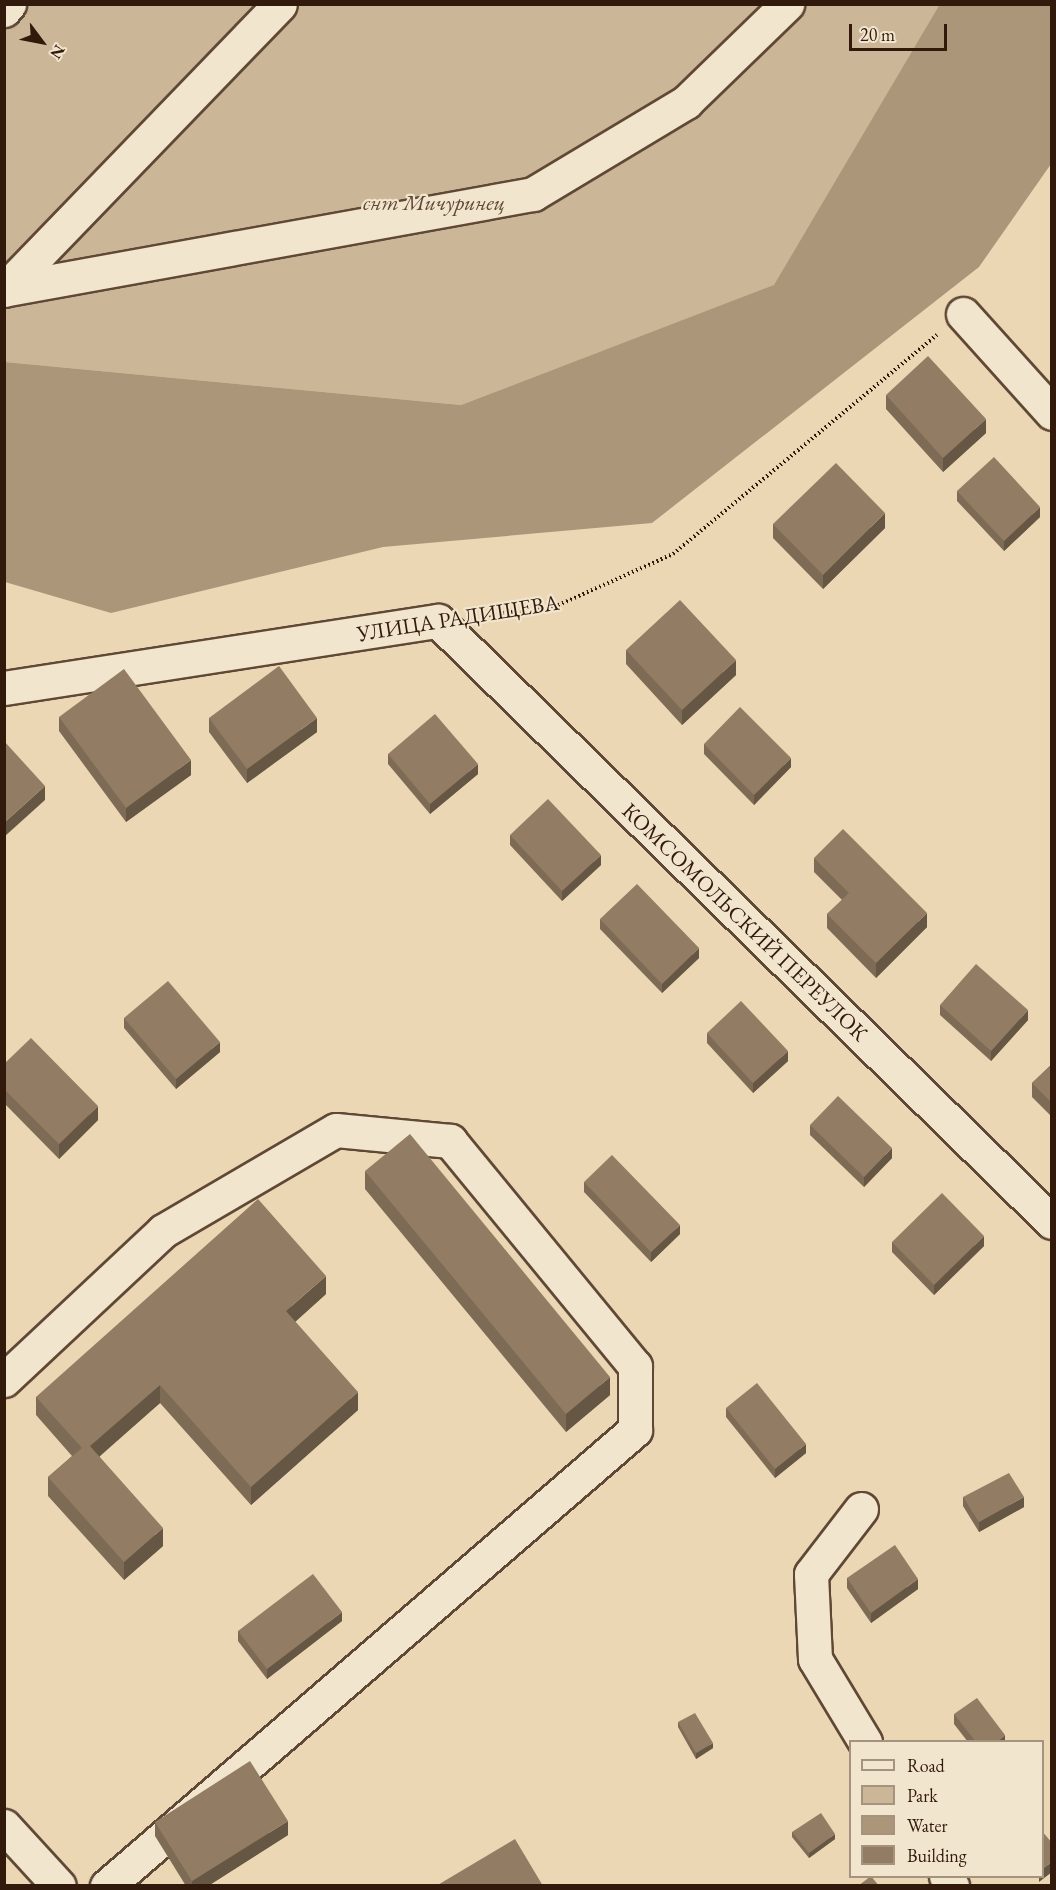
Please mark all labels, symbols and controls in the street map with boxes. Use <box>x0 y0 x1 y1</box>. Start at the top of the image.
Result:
north arrow <box>12 12 72 72</box>
scale bar <box>852 12 950 50</box>
text: 20 m <box>860 23 895 46</box>
text: N <box>45 41 70 63</box>
park label: снт Мичуринец <box>363 190 505 216</box>
street label: УЛИЦА РАДИЩЕВА <box>355 589 561 647</box>
street label: КОМСОМОЛЬСКИЙ ПЕРЕУЛОК <box>617 797 873 1047</box>
legend <box>849 1740 1044 1878</box>
text: Road <box>907 1754 945 1777</box>
text: Park <box>907 1784 938 1807</box>
text: Water <box>907 1814 948 1837</box>
text: Building <box>907 1844 967 1867</box>

